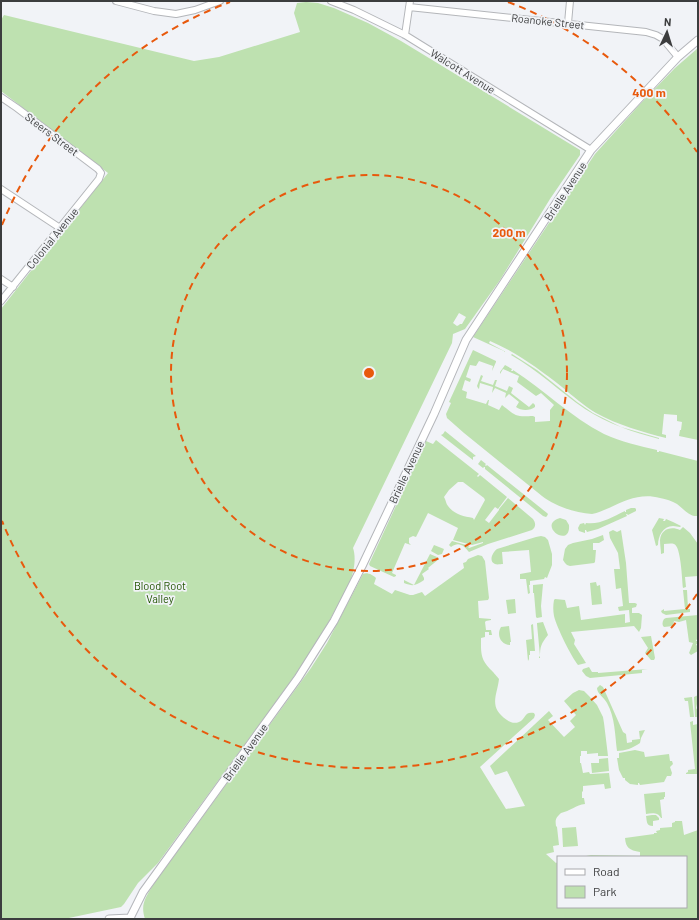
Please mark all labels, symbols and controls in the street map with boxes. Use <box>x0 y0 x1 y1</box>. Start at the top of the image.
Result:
street label: Roanoke Street <box>511 11 585 31</box>
north arrow <box>647 12 687 52</box>
text: N <box>664 15 672 28</box>
street label: Walcott Avenue <box>428 46 498 96</box>
text: 400 m <box>632 85 666 99</box>
street label: Steers Street <box>23 110 81 158</box>
street label: Brielle Avenue <box>541 159 589 223</box>
street label: Colonial Avenue <box>23 205 81 271</box>
text: 200 m <box>493 225 525 239</box>
centre of rings <box>362 366 376 380</box>
street label: Brielle Avenue <box>386 438 426 505</box>
park label: Blood Root Valley <box>134 579 186 605</box>
street label: Brielle Avenue <box>220 721 270 783</box>
legend <box>557 856 687 908</box>
text: Road <box>593 864 620 878</box>
text: Park <box>593 884 617 898</box>

